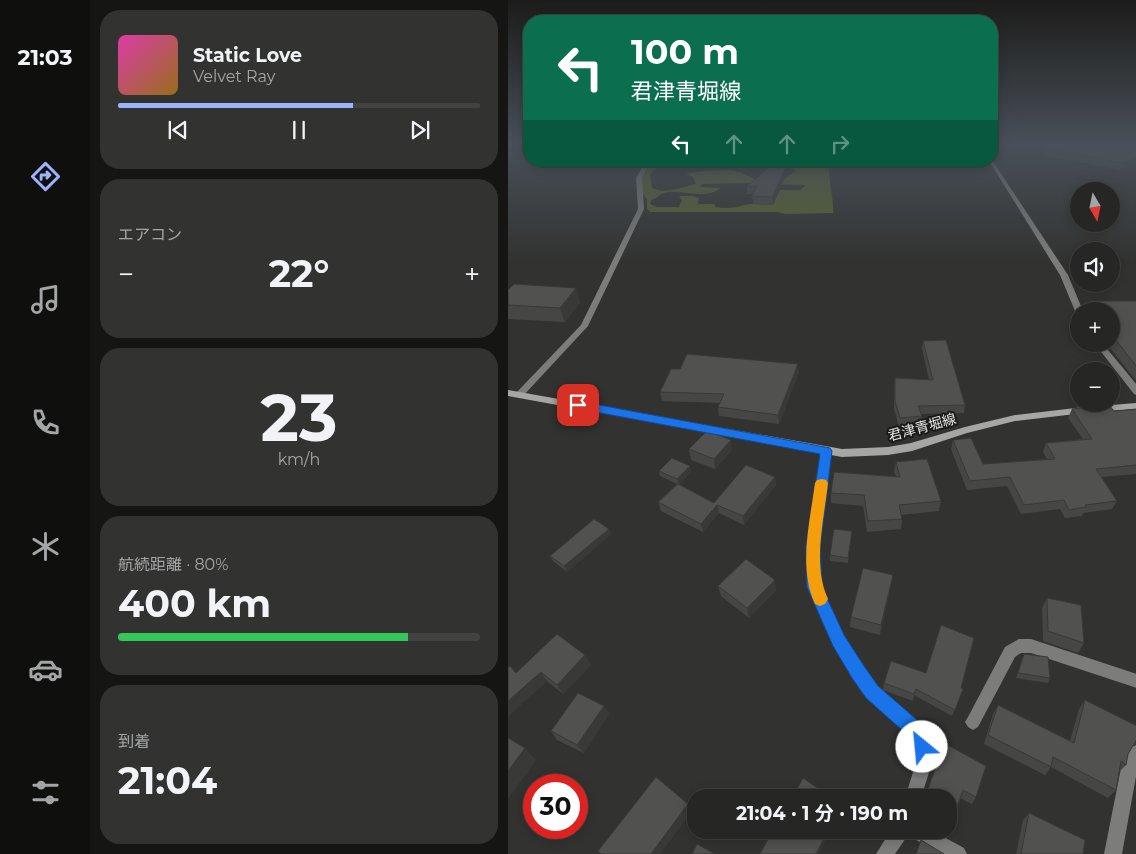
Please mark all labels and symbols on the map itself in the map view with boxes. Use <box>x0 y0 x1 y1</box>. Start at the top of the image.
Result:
north arrow <box>1070 182 1120 232</box>
pin <box>557 384 599 426</box>
street label: 君津青堀線 <box>886 409 958 445</box>
position arrow <box>895 720 947 772</box>
speed limit sign: 30 <box>523 774 588 839</box>

